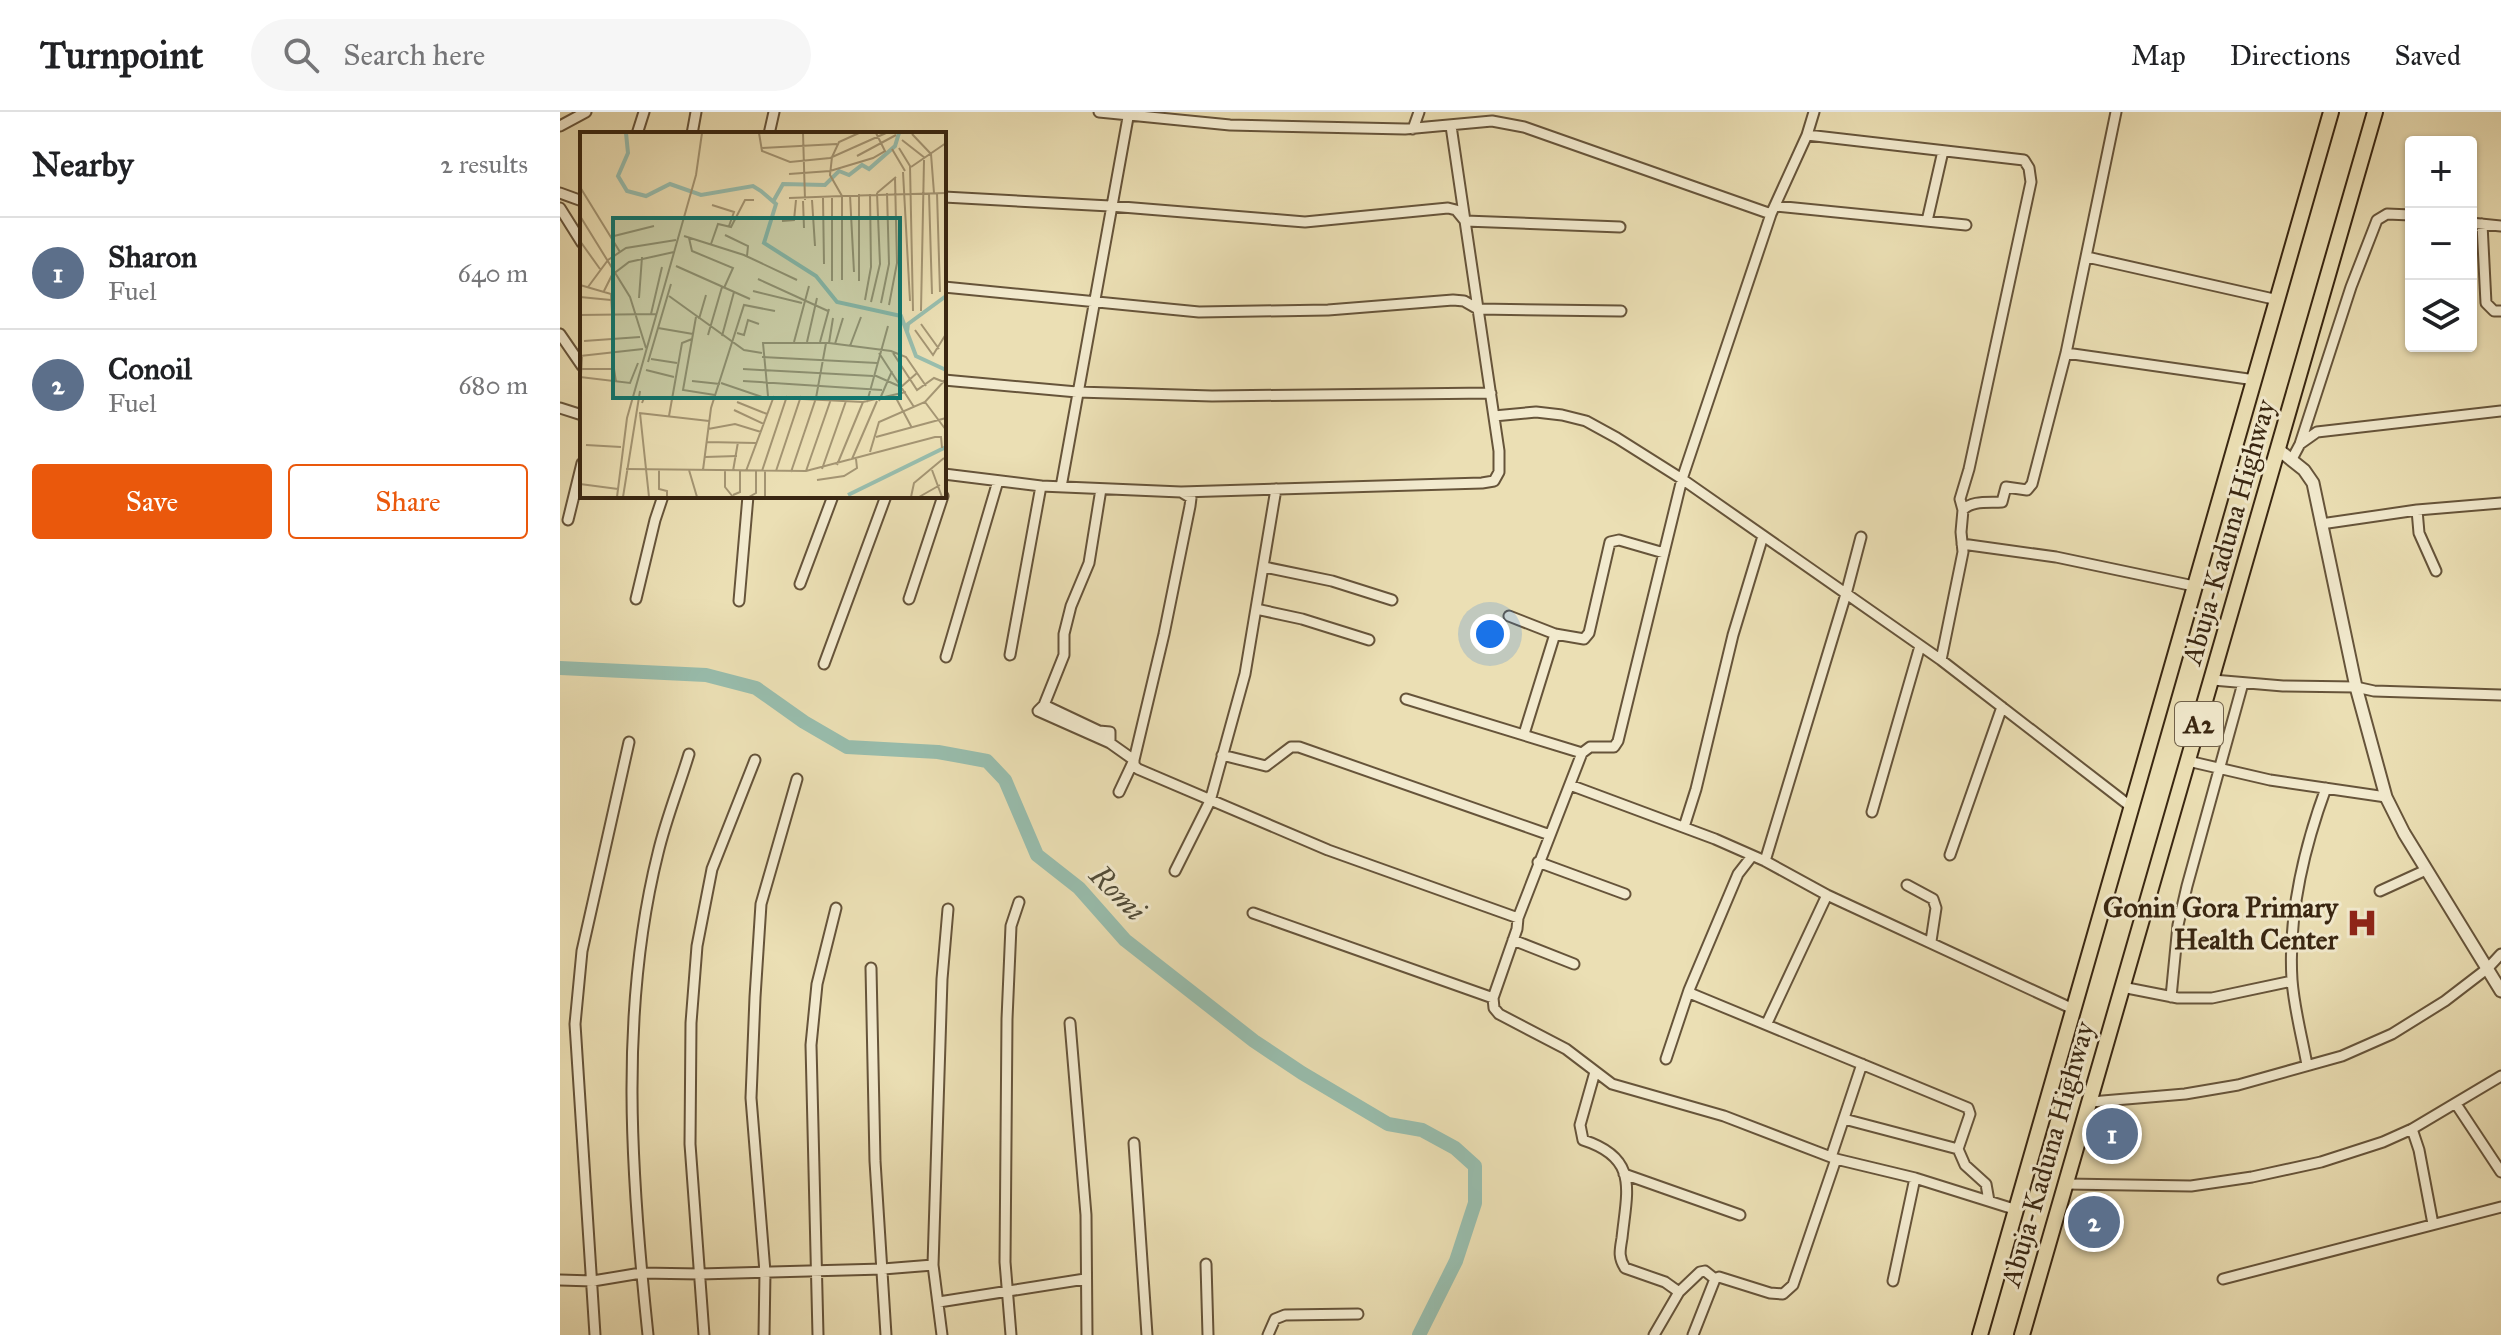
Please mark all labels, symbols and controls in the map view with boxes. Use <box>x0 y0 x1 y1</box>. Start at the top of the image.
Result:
search box <box>251 19 811 91</box>
text: Turnpoint <box>40 32 203 78</box>
icon: search <box>279 33 323 77</box>
text: Search here <box>343 37 485 73</box>
text: Map <box>2131 38 2186 73</box>
text: Directions <box>2230 38 2351 73</box>
text: Saved <box>2395 38 2461 73</box>
inset map <box>580 132 946 498</box>
map controls <box>2405 136 2477 352</box>
button: + <box>2405 136 2477 208</box>
text: Nearby <box>32 144 134 185</box>
text: 2 results <box>440 148 528 180</box>
button: − <box>2405 208 2477 280</box>
text: Sharon <box>108 239 197 275</box>
text: 1 <box>53 257 63 289</box>
text: 640 m <box>458 257 528 289</box>
text: Fuel <box>108 275 156 307</box>
button: layers <box>2405 280 2477 352</box>
text: Conoil <box>108 351 192 387</box>
text: 2 <box>52 369 64 401</box>
text: 680 m <box>458 369 528 401</box>
text: Fuel <box>108 387 156 419</box>
street label: Abuja-Kaduna Highway <box>2174 395 2283 670</box>
button: Save <box>32 464 272 539</box>
button: Share <box>288 464 528 539</box>
your location <box>1470 614 1510 654</box>
road number: A2 <box>2175 702 2223 746</box>
water label: Romi <box>1082 857 1154 929</box>
place label: Gonin Gora Primary Health Center <box>2103 890 2339 957</box>
hospital icon: Gonin Gora Primary Health Center <box>2345 906 2379 940</box>
street label: Abuja-Kaduna Highway <box>1993 1017 2102 1292</box>
pin: 1 <box>2086 1104 2138 1164</box>
pin: 2 <box>2068 1192 2120 1252</box>

